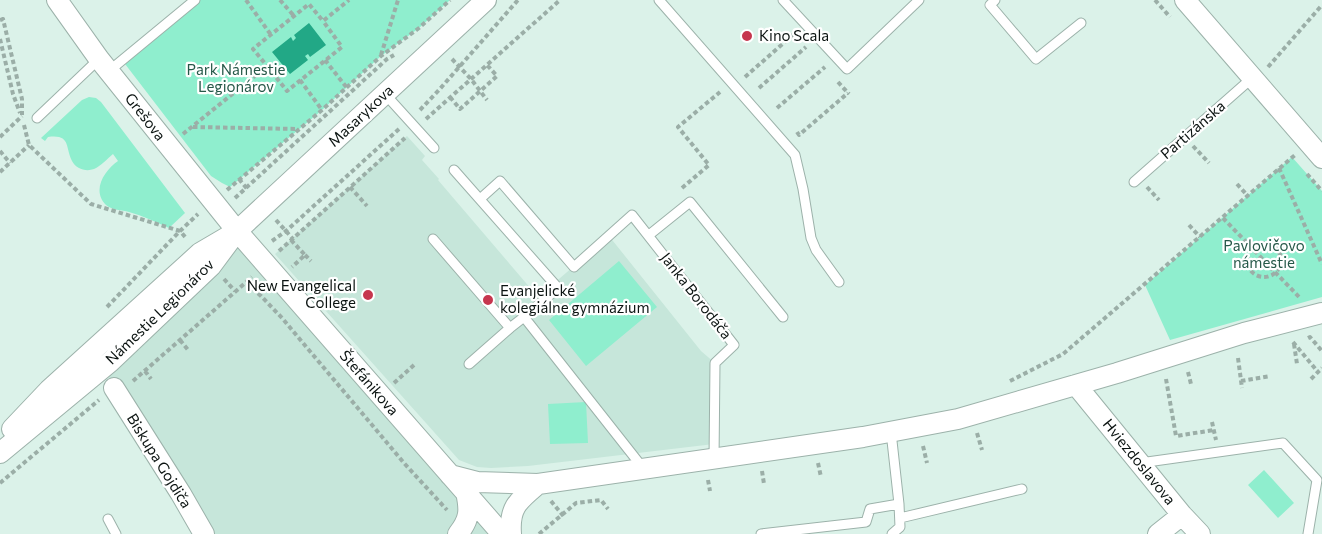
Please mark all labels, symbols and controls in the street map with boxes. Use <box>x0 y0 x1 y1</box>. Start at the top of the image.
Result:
place label: Kino Scala <box>759 26 829 44</box>
marker: Kino Scala <box>740 29 754 43</box>
park label: Park Námestie Legionárov <box>186 60 286 95</box>
street label: Masarykova <box>324 81 397 150</box>
street label: Grešova <box>122 89 170 144</box>
street label: Partizánska <box>1156 96 1228 162</box>
park label: Pavlovičovo námestie <box>1223 236 1305 271</box>
street label: Janka Borodáča <box>657 249 736 342</box>
street label: Námestie Legionárov <box>101 255 217 368</box>
place label: New Evangelical College <box>247 276 356 311</box>
place label: Evanjelické kolegiálne gymnázium <box>500 281 650 316</box>
marker: New Evangelical College <box>361 288 375 302</box>
marker: Evanjelické kolegiálne gymnázium <box>481 293 495 307</box>
street label: Štefánikova <box>337 345 404 419</box>
street label: Biskupa Gojdiča <box>124 410 196 511</box>
street label: Hviezdoslavova <box>1100 415 1180 508</box>

